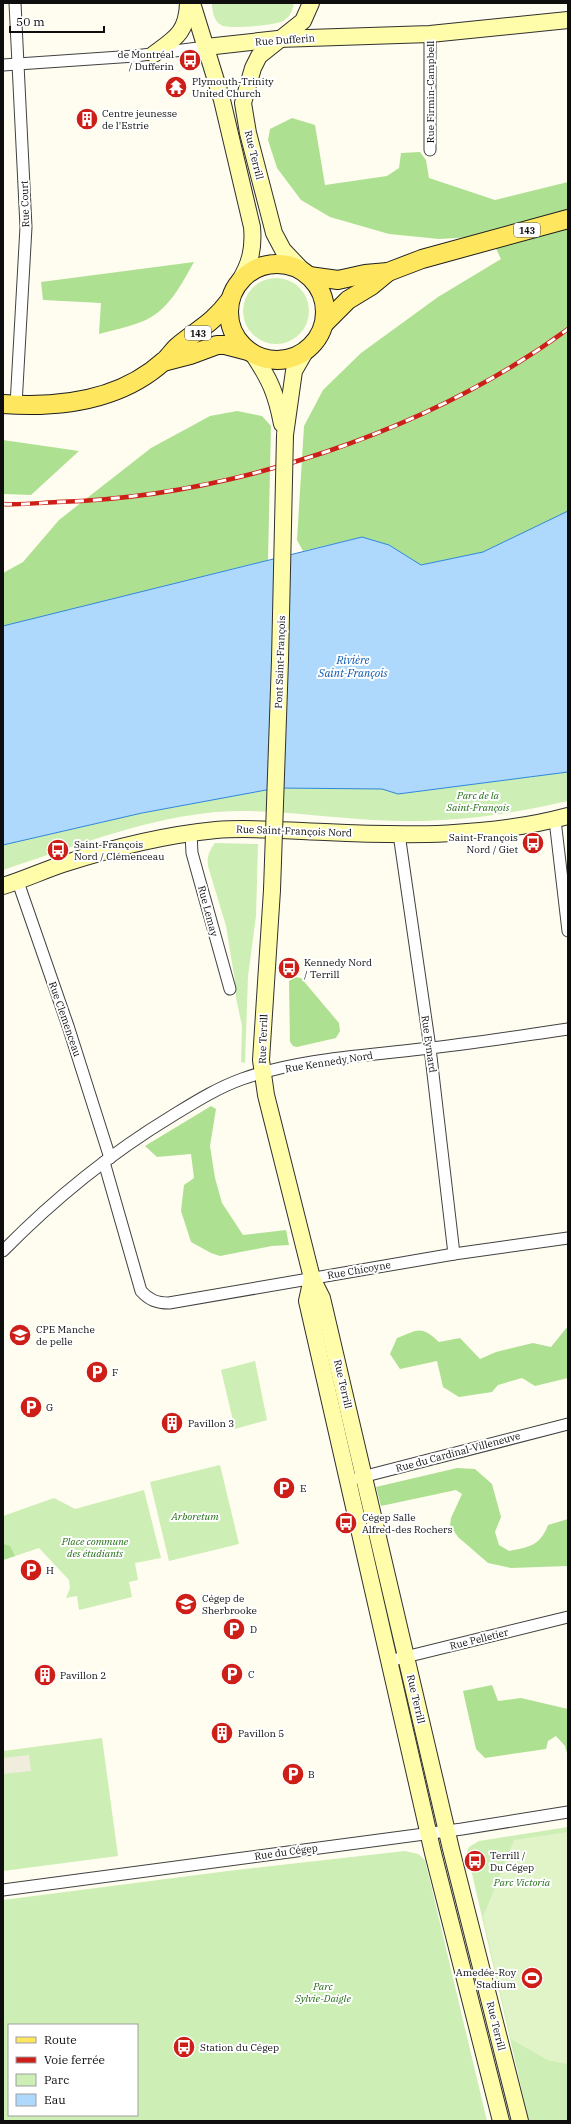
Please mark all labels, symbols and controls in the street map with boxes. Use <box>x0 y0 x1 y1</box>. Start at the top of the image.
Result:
scale bar <box>10 8 104 34</box>
text: 50 m <box>16 14 45 29</box>
street label: Rue Dufferin <box>255 31 316 49</box>
street label: Rue Firmin-Campbell <box>424 41 437 143</box>
bus stop icon: de Montréal / Dufferin <box>177 47 203 73</box>
place label: de Montréal / Dufferin <box>118 48 175 73</box>
temple icon: Plymouth-Trinity United Church <box>163 74 189 100</box>
place label: Plymouth-Trinity United Church <box>192 75 274 100</box>
building icon: Centre jeunesse de l'Estrie <box>74 106 100 132</box>
place label: Centre jeunesse de l'Estrie <box>102 107 177 132</box>
street label: Rue Terrill <box>242 129 266 181</box>
street label: Rue Court <box>18 180 32 228</box>
road number: 143 <box>514 223 540 237</box>
road number: 143 <box>185 326 211 340</box>
street label: Pont Saint-François <box>272 615 288 709</box>
water label: Rivière Saint-François <box>317 653 389 680</box>
park label: Parc de la Saint-François <box>445 789 510 814</box>
street label: Rue Saint-François Nord <box>236 822 352 840</box>
bus stop icon: Saint-François Nord / Giet <box>520 830 546 856</box>
place label: Saint-François Nord / Giet <box>449 831 518 856</box>
bus stop icon: Saint-François Nord / Clémenceau <box>45 837 71 863</box>
place label: Saint-François Nord / Clémenceau <box>74 838 164 863</box>
street label: Rue Lemay <box>195 884 221 938</box>
bus stop icon: Kennedy Nord / Terrill <box>276 955 302 981</box>
place label: Kennedy Nord / Terrill <box>304 956 372 981</box>
street label: Rue Clemenceau <box>46 980 84 1058</box>
street label: Rue Terrill <box>256 1014 270 1064</box>
street label: Rue Eymard <box>419 1014 439 1074</box>
street label: Rue Kennedy Nord <box>284 1049 374 1075</box>
street label: Rue Chicoyne <box>326 1258 392 1282</box>
school or university icon: CPE Manche de pelle <box>7 1322 33 1348</box>
place label: CPE Manche de pelle <box>36 1323 95 1348</box>
street label: Rue Terrill <box>331 1358 355 1410</box>
parking icon: F <box>84 1359 110 1385</box>
place label: F <box>112 1366 118 1379</box>
parking icon: G <box>18 1394 44 1420</box>
place label: G <box>46 1401 53 1414</box>
building icon: Pavillon 3 <box>159 1410 185 1436</box>
place label: Pavillon 3 <box>188 1417 234 1430</box>
street label: Rue du Cardinal-Villeneuve <box>394 1429 522 1475</box>
parking icon: E <box>271 1475 297 1501</box>
place label: E <box>300 1482 306 1495</box>
park label: Arboretum <box>170 1510 219 1523</box>
bus stop icon: Cégep Salle Alfred-des Rochers <box>333 1510 359 1536</box>
place label: Cégep Salle Alfred-des Rochers <box>362 1511 452 1536</box>
park label: Place commune des étudiants <box>61 1535 129 1560</box>
parking icon: H <box>18 1557 44 1583</box>
place label: H <box>46 1564 54 1577</box>
school or university icon: Cégep de Sherbrooke <box>173 1591 199 1617</box>
place label: Cégep de Sherbrooke <box>202 1592 257 1617</box>
parking icon: D <box>221 1616 247 1642</box>
place label: D <box>250 1623 257 1636</box>
street label: Rue Pelletier <box>448 1625 510 1653</box>
parking icon: C <box>219 1661 245 1687</box>
building icon: Pavillon 2 <box>32 1662 58 1688</box>
place label: C <box>248 1668 255 1681</box>
place label: Pavillon 2 <box>60 1669 106 1682</box>
street label: Rue Terrill <box>404 1673 428 1725</box>
building icon: Pavillon 5 <box>209 1720 235 1746</box>
place label: Pavillon 5 <box>238 1727 284 1740</box>
parking icon: B <box>280 1761 306 1787</box>
place label: B <box>308 1768 315 1781</box>
street label: Rue du Cégep <box>254 1841 318 1863</box>
bus stop icon: Terrill / Du Cégep <box>462 1848 488 1874</box>
place label: Terrill / Du Cégep <box>490 1849 534 1874</box>
park label: Parc Victoria <box>493 1876 551 1889</box>
sports icon: Amedée-Roy Stadium <box>519 1965 545 1991</box>
place label: Amedée-Roy Stadium <box>456 1966 517 1991</box>
park label: Parc Sylvie-Daigle <box>294 1980 351 2005</box>
street label: Rue Terrill <box>484 2000 508 2052</box>
legend <box>8 2024 138 2116</box>
text: Route <box>44 2032 77 2047</box>
bus stop icon: Station du Cégep <box>171 2034 197 2060</box>
place label: Station du Cégep <box>200 2041 279 2054</box>
text: Voie ferrée <box>44 2052 105 2067</box>
text: Parc <box>44 2072 69 2087</box>
text: Eau <box>44 2092 66 2107</box>

